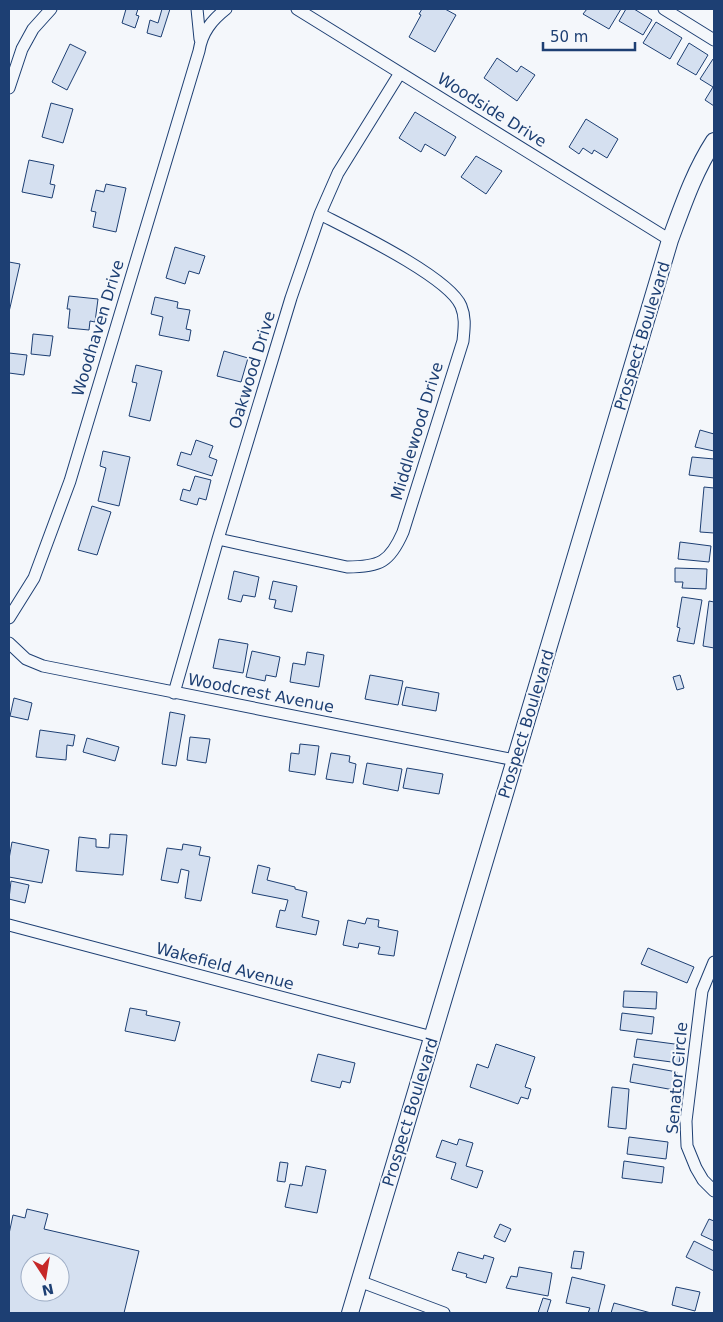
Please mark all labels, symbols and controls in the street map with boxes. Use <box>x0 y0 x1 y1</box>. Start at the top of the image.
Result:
scale bar <box>543 20 636 52</box>
text: 50 m <box>550 28 588 46</box>
street label: Woodside Drive <box>434 69 550 151</box>
street label: Woodhaven Drive <box>68 257 128 399</box>
street label: Prospect Boulevard <box>610 259 674 413</box>
street label: Oakwood Drive <box>225 309 279 431</box>
street label: Middlewood Drive <box>387 360 447 502</box>
street label: Prospect Boulevard <box>494 647 558 801</box>
street label: Woodcrest Avenue <box>186 669 336 717</box>
street label: Wakefield Avenue <box>154 938 296 994</box>
street label: Senator Circle <box>663 1021 691 1135</box>
street label: Prospect Boulevard <box>378 1035 442 1189</box>
north arrow <box>20 1252 70 1302</box>
text: N <box>40 1281 55 1299</box>

